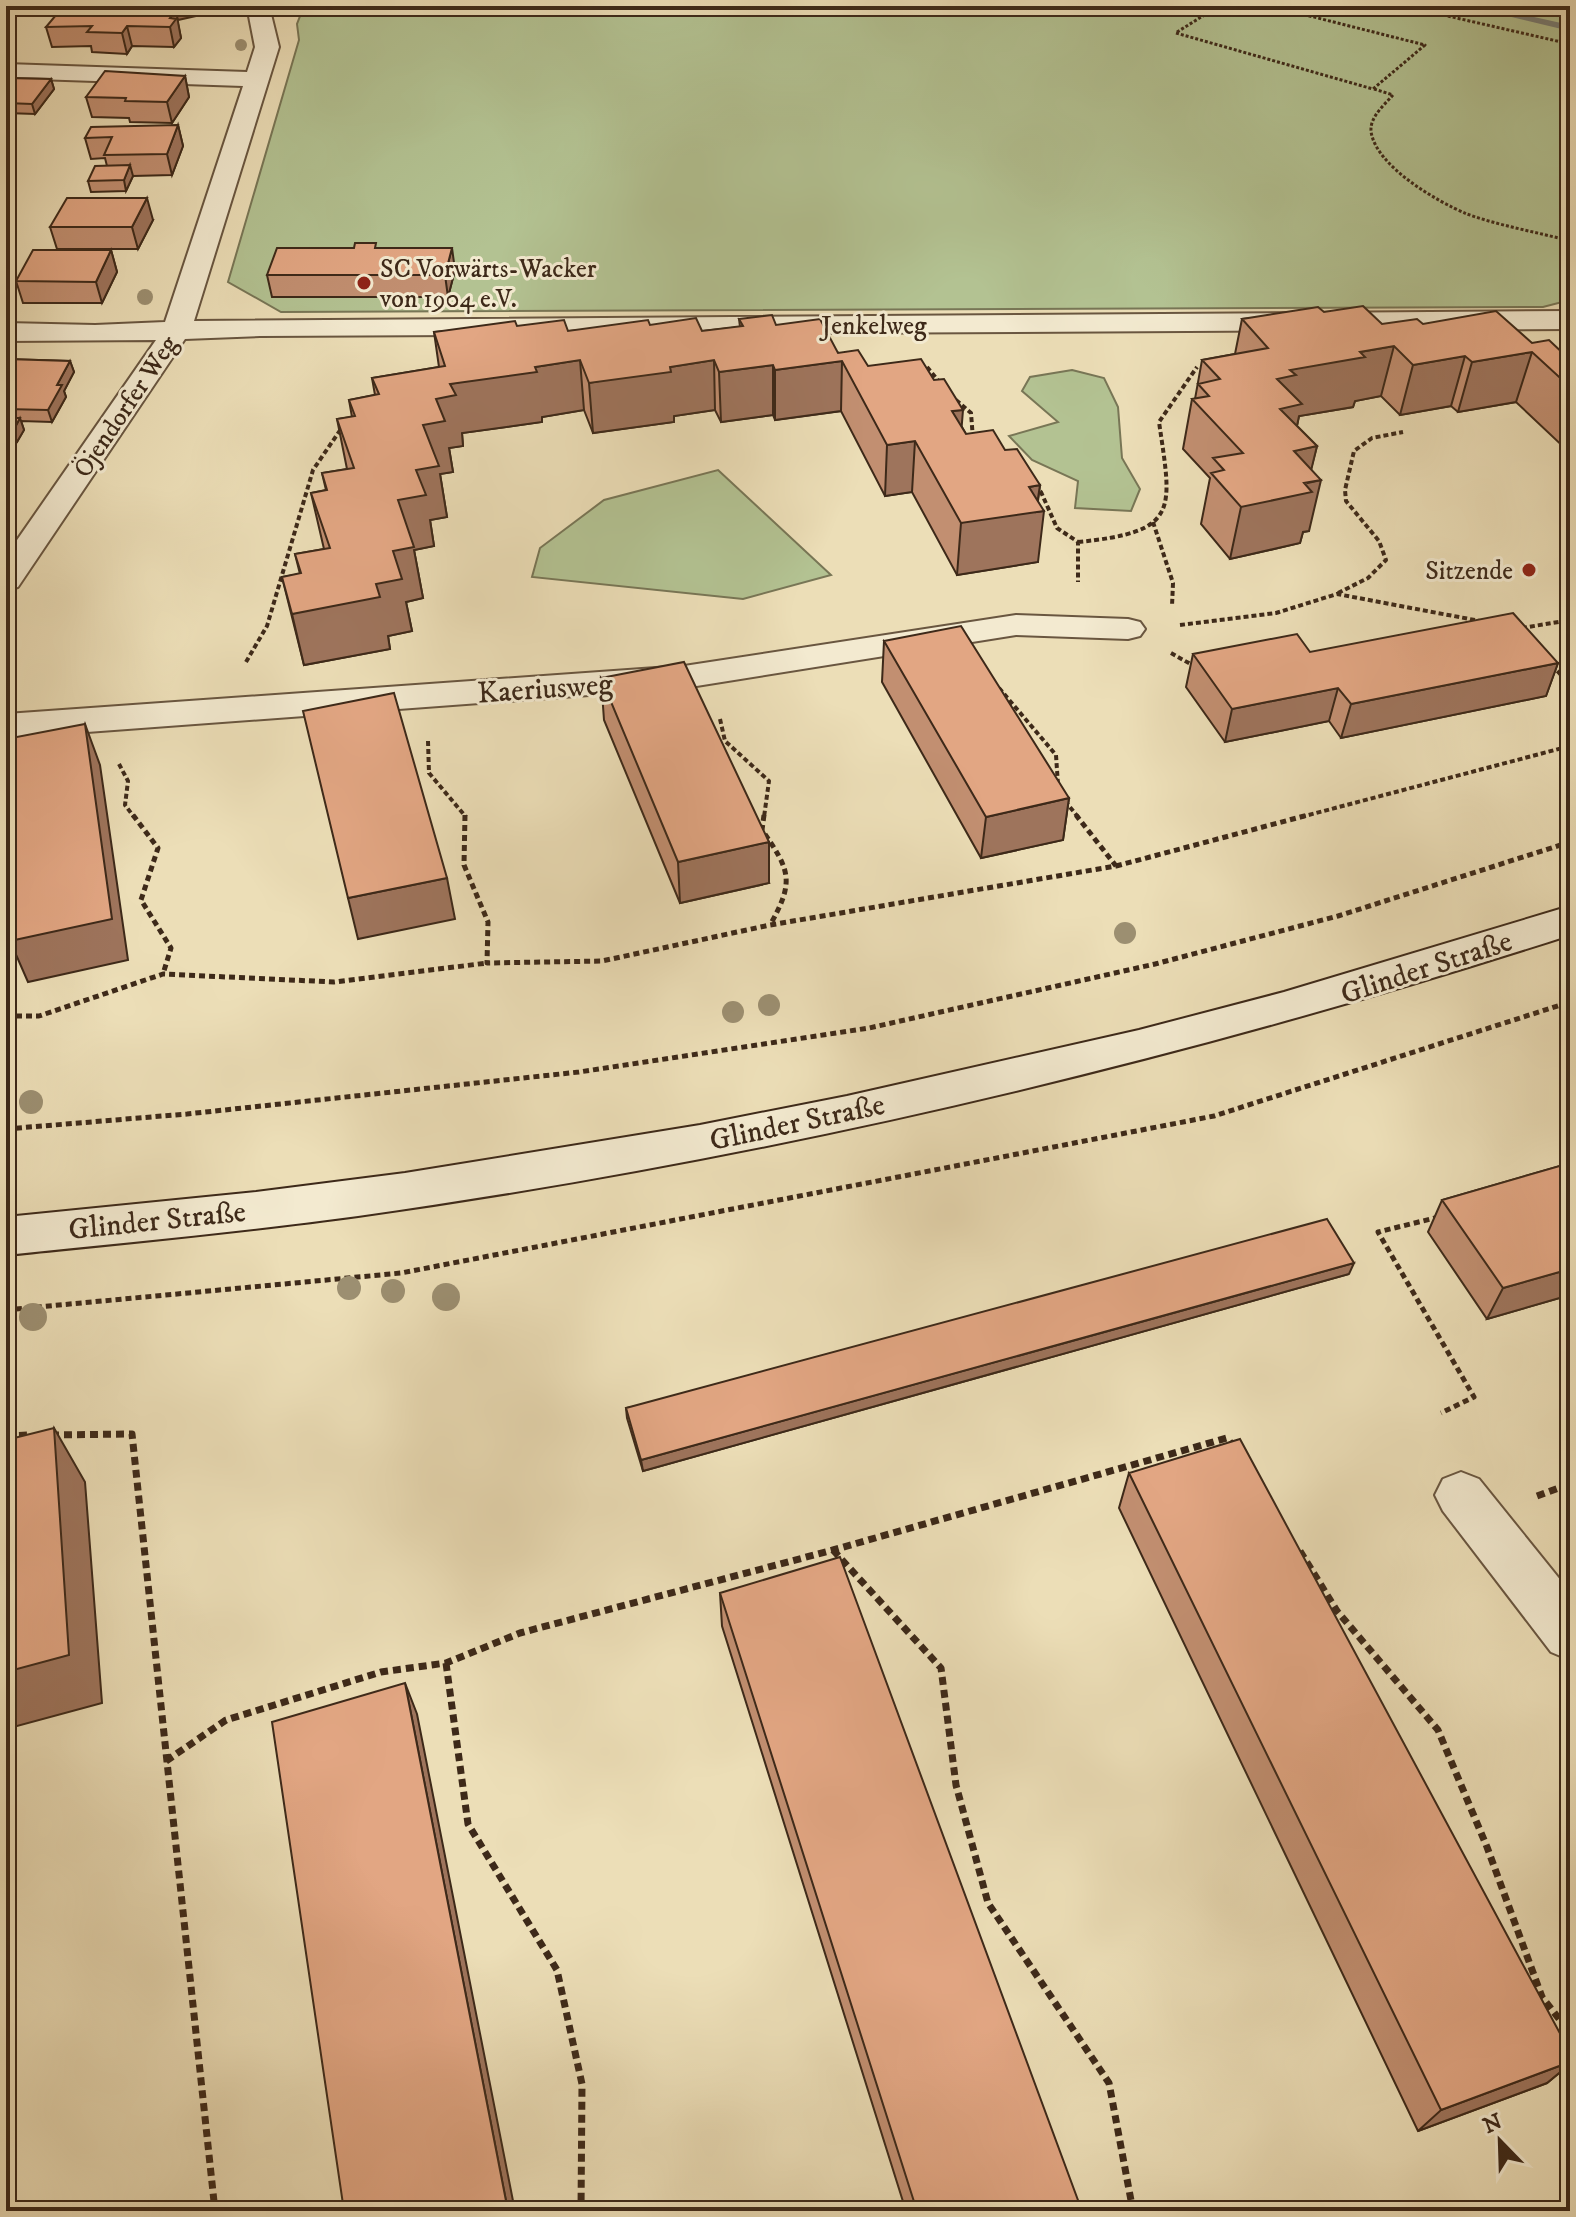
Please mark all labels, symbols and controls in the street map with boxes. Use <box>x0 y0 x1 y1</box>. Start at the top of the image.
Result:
place label: SC Vorwärts-Wacker von 1904 e.V. <box>379 253 597 316</box>
marker: SC Vorwärts-Wacker von 1904 e.V. <box>355 274 373 292</box>
street label: Jenkelweg <box>819 310 927 343</box>
street label: Öjendorfer Weg <box>67 329 186 484</box>
place label: Sitzende <box>1425 555 1513 588</box>
marker: Sitzende <box>1520 561 1538 579</box>
street label: Kaeriusweg <box>476 666 614 713</box>
street label: Glinder Straße <box>1336 923 1517 1014</box>
street label: Glinder Straße <box>706 1087 888 1160</box>
street label: Glinder Straße <box>67 1194 248 1249</box>
north arrow <box>1460 2101 1540 2181</box>
text: N <box>1479 2108 1506 2140</box>

